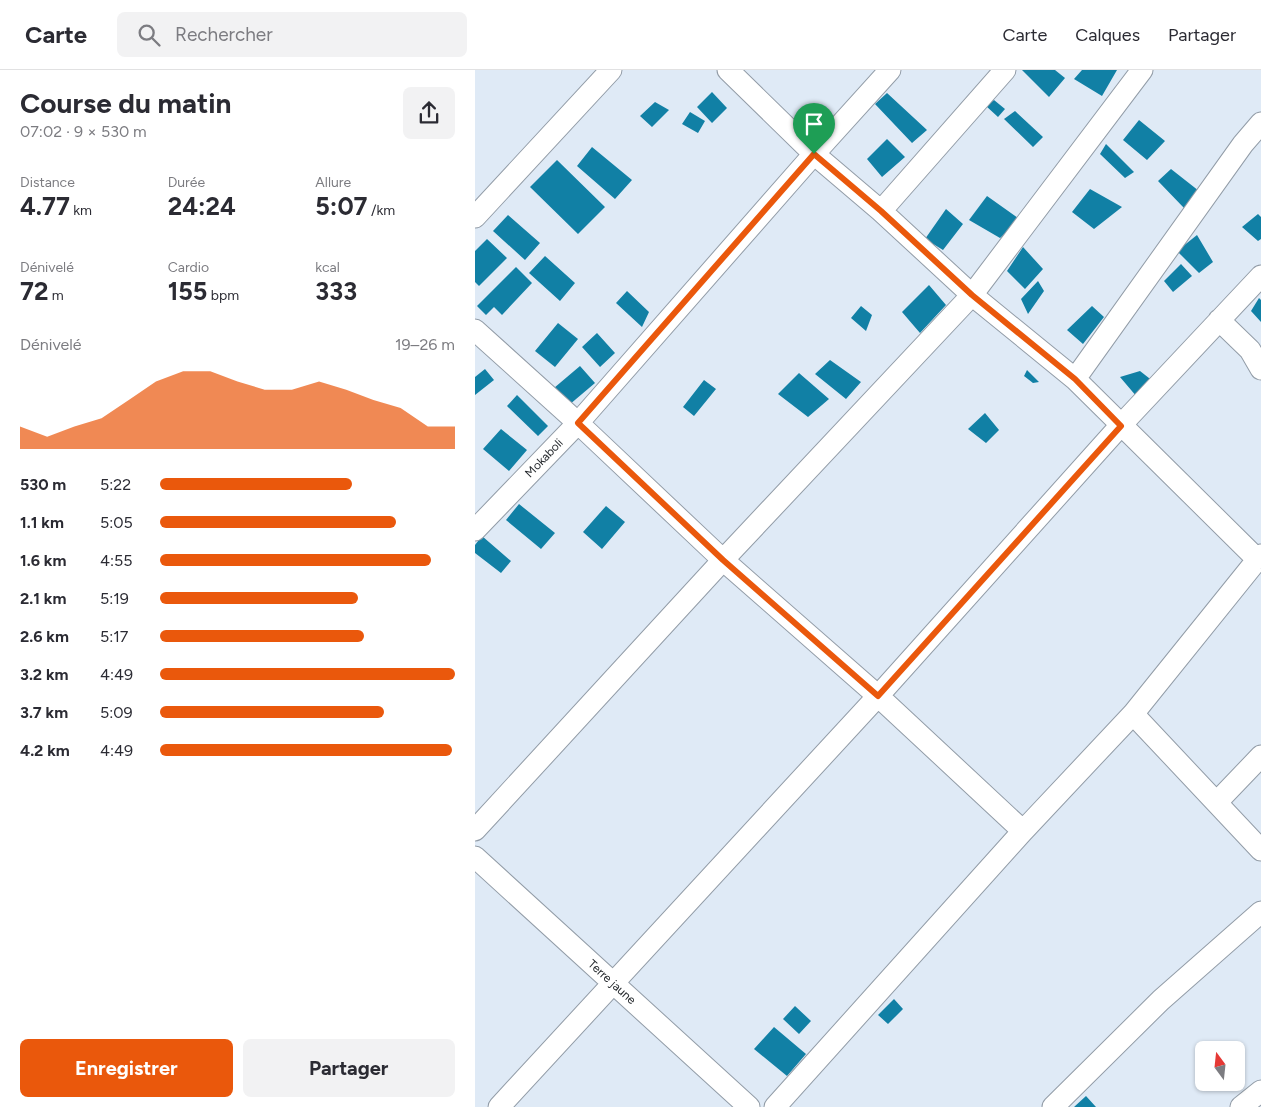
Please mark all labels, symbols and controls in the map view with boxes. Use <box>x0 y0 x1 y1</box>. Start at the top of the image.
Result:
search box <box>117 12 467 57</box>
text: Carte <box>25 20 87 49</box>
icon: search <box>135 21 163 49</box>
text: Rechercher <box>175 23 273 46</box>
text: Carte <box>1002 24 1047 46</box>
text: Calques <box>1075 24 1140 46</box>
text: Partager <box>1168 24 1236 46</box>
text: Course du matin <box>20 86 231 120</box>
button: share <box>403 87 455 139</box>
pin <box>793 103 835 154</box>
icon: arrive <box>800 110 828 138</box>
text: 07:02 · 9 × 530 m <box>20 122 147 141</box>
text: Distance <box>20 174 75 191</box>
text: Durée <box>168 174 205 191</box>
text: Allure <box>315 174 351 191</box>
text: 4.77 <box>20 191 70 221</box>
text: 24:24 <box>168 191 236 221</box>
text: 5:07 <box>315 191 367 221</box>
text: km <box>70 202 92 219</box>
text: /km <box>367 202 395 219</box>
text: Dénivelé <box>20 259 74 276</box>
text: Cardio <box>168 259 209 276</box>
text: kcal <box>315 259 340 276</box>
text: 72 <box>20 276 48 306</box>
text: 155 <box>168 276 207 306</box>
text: 333 <box>315 276 357 306</box>
text: m <box>48 287 64 304</box>
text: bpm <box>207 287 239 304</box>
text: Dénivelé <box>20 335 82 354</box>
text: 19–26 m <box>395 335 455 354</box>
street label: Mokaboli <box>522 436 566 480</box>
text: 530 m <box>20 475 66 494</box>
text: 5:22 <box>100 475 131 494</box>
text: 1.1 km <box>20 513 64 532</box>
text: 5:05 <box>100 513 133 532</box>
text: 1.6 km <box>20 551 66 570</box>
text: 4:55 <box>100 551 132 570</box>
text: 2.1 km <box>20 589 66 608</box>
text: 5:19 <box>100 589 129 608</box>
text: 2.6 km <box>20 627 69 646</box>
text: 5:17 <box>100 627 128 646</box>
text: 3.2 km <box>20 665 69 684</box>
text: 4:49 <box>100 665 133 684</box>
text: 3.7 km <box>20 703 68 722</box>
text: 5:09 <box>100 703 133 722</box>
text: 4.2 km <box>20 741 70 760</box>
text: 4:49 <box>100 741 133 760</box>
street label: Terre jaune <box>585 957 639 1007</box>
button: Enregistrer <box>20 1039 233 1097</box>
button: Partager <box>243 1039 455 1097</box>
north arrow <box>1195 1041 1245 1091</box>
map controls <box>1195 1041 1245 1091</box>

